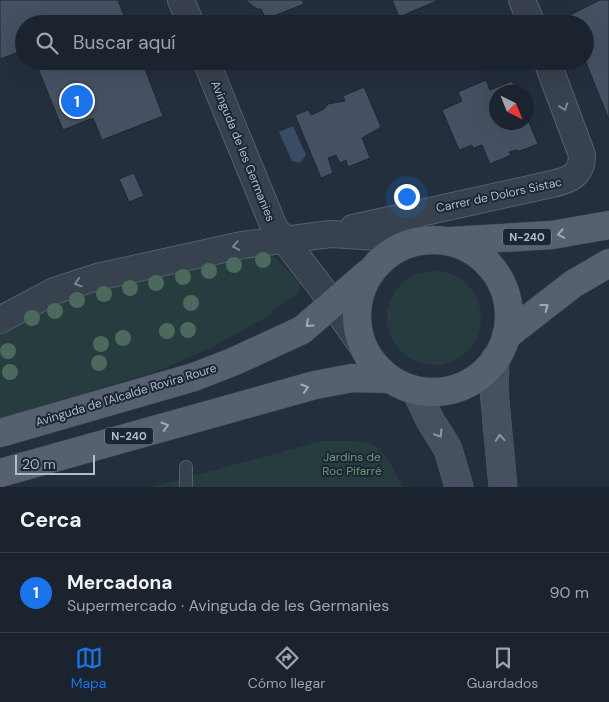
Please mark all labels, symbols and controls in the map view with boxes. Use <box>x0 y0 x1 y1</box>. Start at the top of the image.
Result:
search box <box>15 15 594 70</box>
icon: search <box>33 29 61 57</box>
text: Buscar aquí <box>73 30 176 55</box>
street label: Avinguda de les Germanies <box>207 78 279 224</box>
pin: 1 <box>61 82 93 120</box>
north arrow <box>489 85 534 130</box>
one-way arrow <box>558 102 568 110</box>
street label: Carrer de Dolors Sistac <box>435 174 564 216</box>
your location <box>394 184 420 210</box>
road number: N-240 <box>503 228 551 246</box>
one-way arrow <box>557 228 565 238</box>
one-way arrow <box>232 240 240 251</box>
one-way arrow <box>74 277 83 287</box>
one-way arrow <box>539 304 549 313</box>
one-way arrow <box>305 318 314 327</box>
street label: Avinguda de l'Alcalde Rovira Roure <box>33 360 219 430</box>
one-way arrow <box>300 384 309 394</box>
one-way arrow <box>160 421 169 432</box>
road number: N-240 <box>105 428 153 444</box>
one-way arrow <box>433 428 442 437</box>
one-way arrow <box>494 434 505 442</box>
park label: Jardins de Roc Pifarré <box>322 449 382 479</box>
scale bar <box>15 452 95 475</box>
text: 20 m <box>22 455 56 473</box>
text: Cerca <box>20 506 82 534</box>
text: Mercadona <box>67 570 172 595</box>
text: 1 <box>33 582 39 603</box>
text: 90 m <box>549 582 589 603</box>
text: Supermercado · Avinguda de les Germanies <box>67 595 389 616</box>
tab: Mapa <box>71 644 106 692</box>
tab: Cómo llegar <box>248 644 325 692</box>
tab: Guardados <box>467 644 538 692</box>

